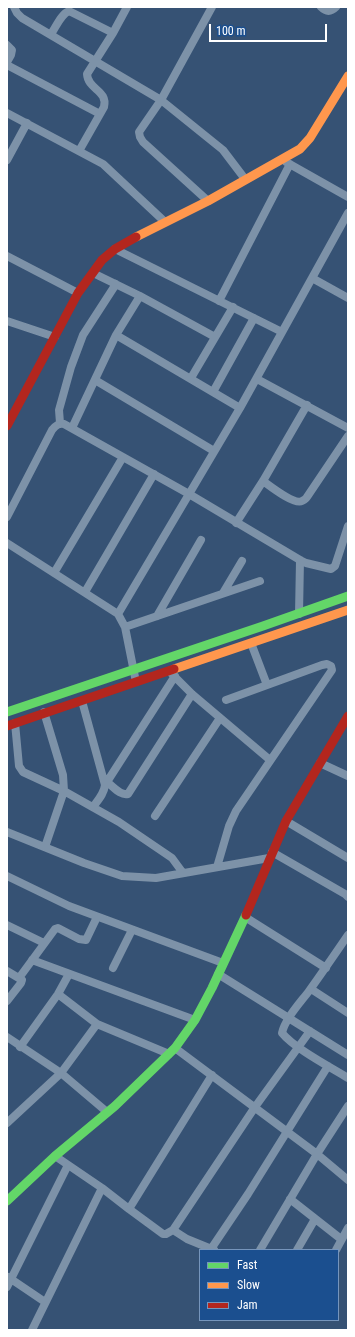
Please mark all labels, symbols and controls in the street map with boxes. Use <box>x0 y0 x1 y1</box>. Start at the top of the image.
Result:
scale bar <box>211 16 329 42</box>
text: 100 m <box>216 24 246 38</box>
legend <box>199 1249 339 1321</box>
text: Fast <box>237 1258 257 1272</box>
text: Slow <box>237 1278 260 1292</box>
text: Jam <box>237 1298 258 1312</box>

